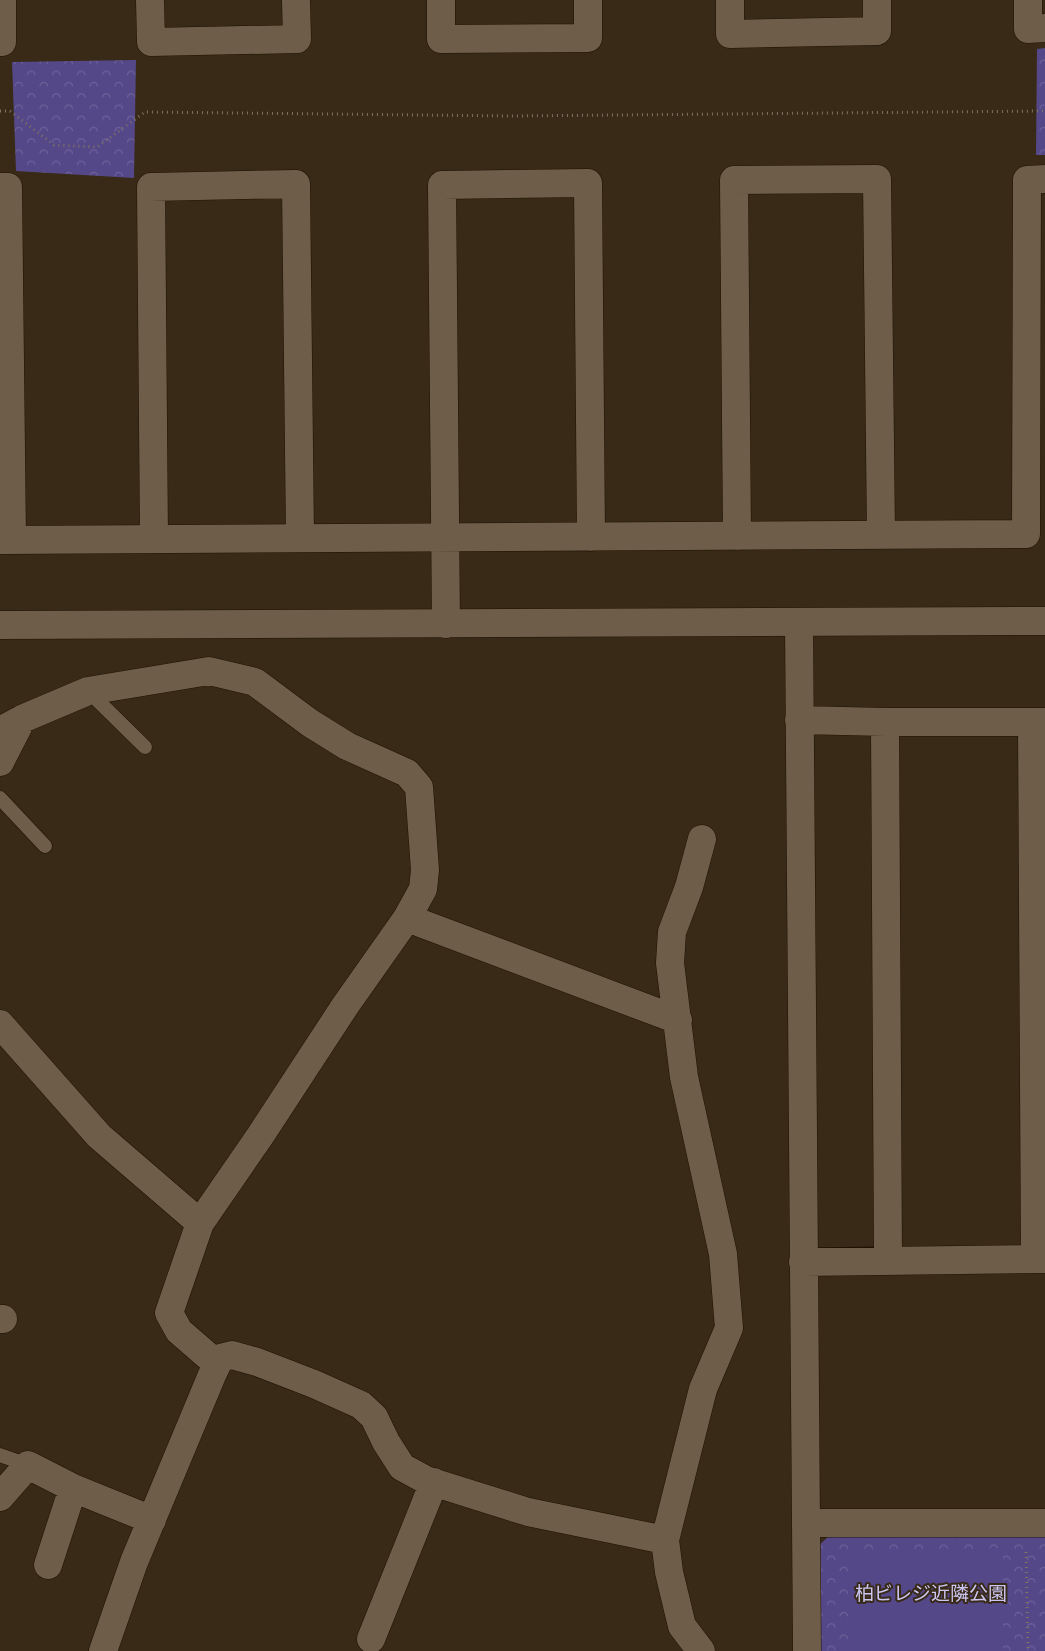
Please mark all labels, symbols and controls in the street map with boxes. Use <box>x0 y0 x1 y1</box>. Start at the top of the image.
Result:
park label: 柏ビレジ近隣公園 <box>855 1581 1007 1605</box>

